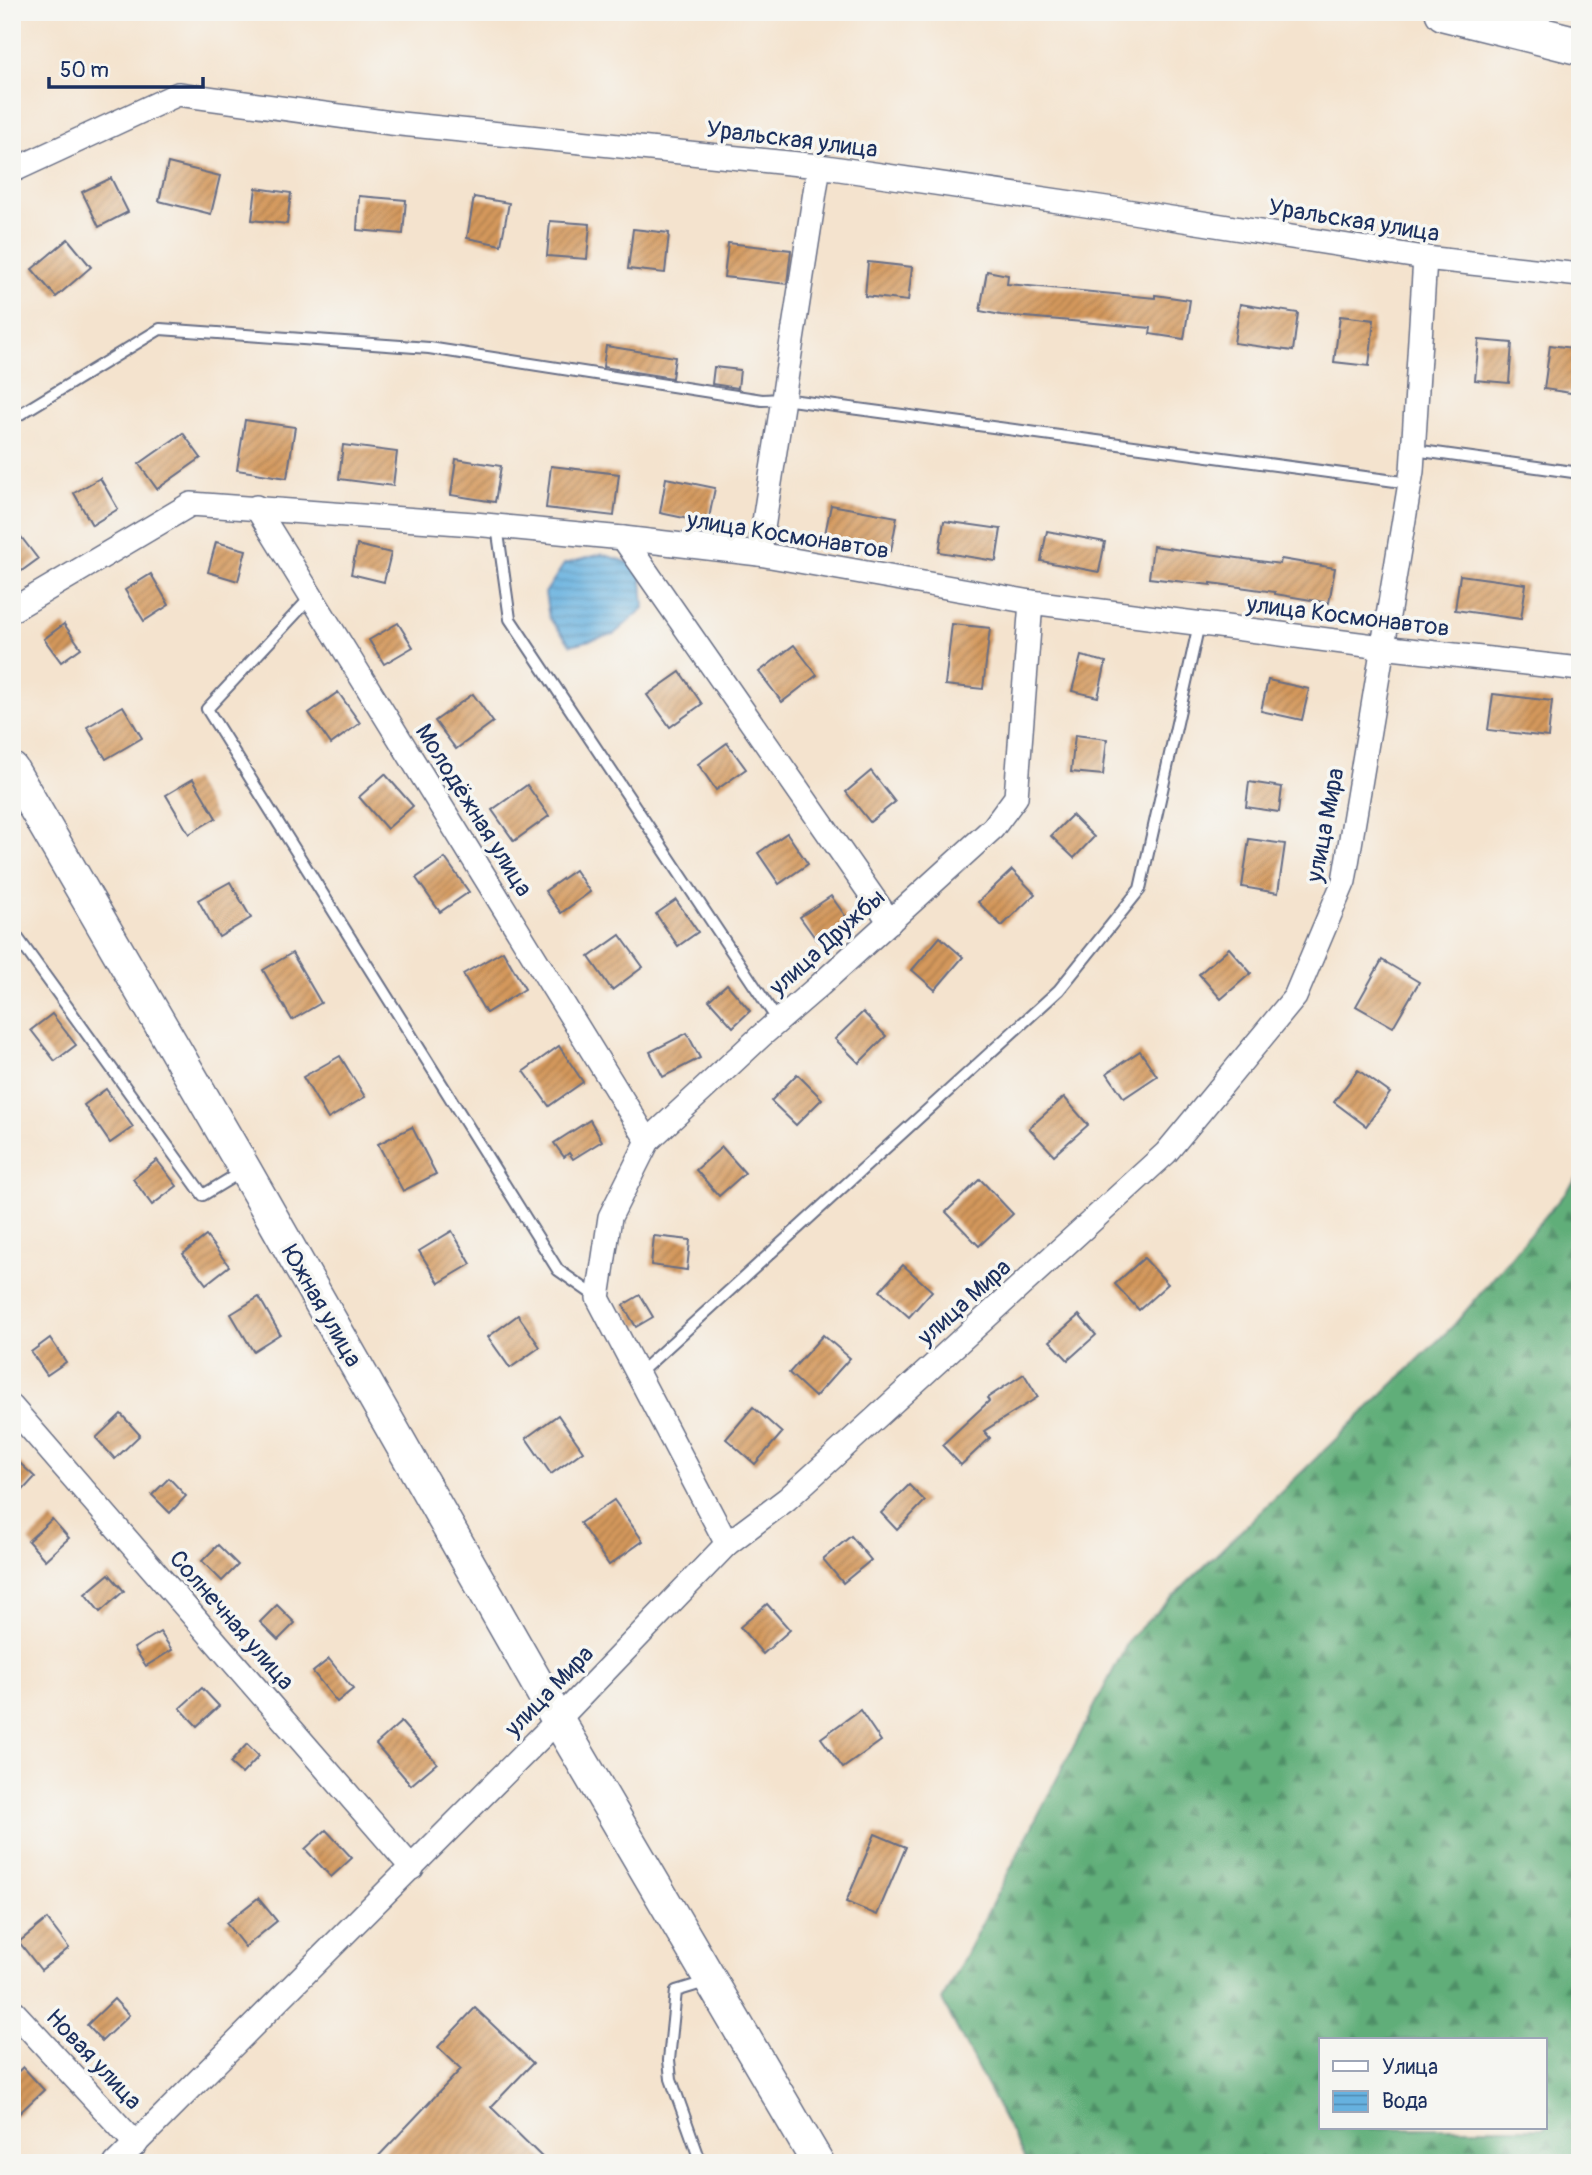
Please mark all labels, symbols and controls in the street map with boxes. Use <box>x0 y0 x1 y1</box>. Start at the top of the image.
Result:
scale bar <box>49 46 203 90</box>
text: 50 m <box>60 57 109 84</box>
street label: Уральская улица <box>705 115 879 164</box>
street label: Уральская улица <box>1266 193 1441 248</box>
street label: улица Космонавтов <box>684 505 891 566</box>
street label: улица Космонавтов <box>1244 590 1451 643</box>
street label: Молодёжная улица <box>409 719 538 902</box>
street label: улица Мира <box>1300 766 1351 885</box>
street label: улица Дружбы <box>763 883 891 1003</box>
street label: Южная улица <box>275 1240 368 1372</box>
street label: улица Мира <box>911 1253 1017 1352</box>
street label: Солнечная улица <box>163 1545 300 1696</box>
street label: улица Мира <box>498 1640 600 1744</box>
street label: Новая улица <box>40 2003 148 2116</box>
legend <box>1319 2038 1546 2130</box>
text: Улица <box>1382 2054 1438 2081</box>
text: Вода <box>1382 2088 1428 2115</box>

